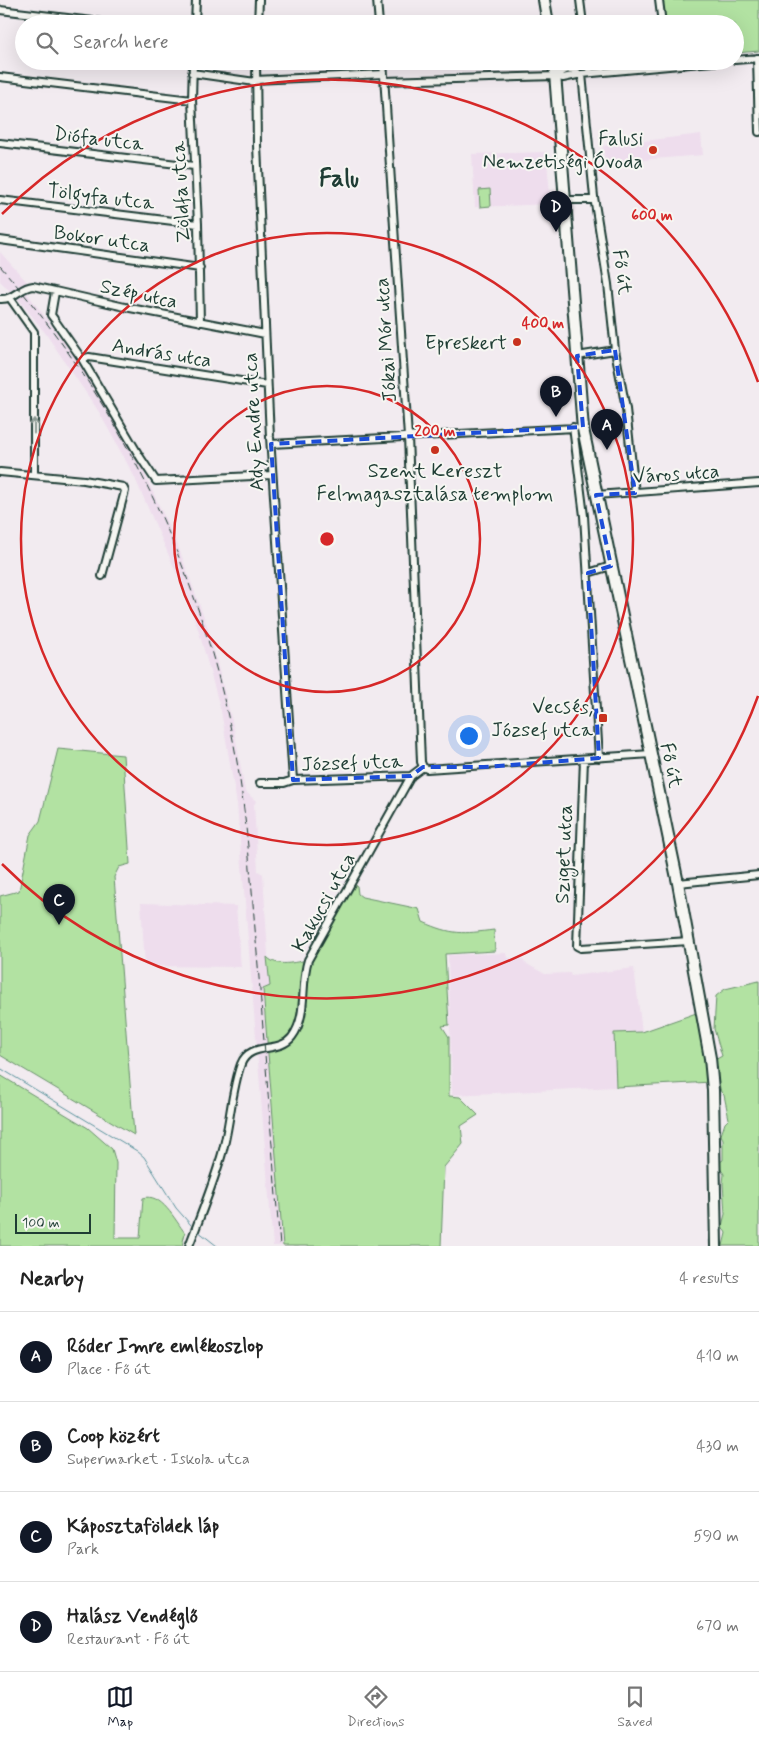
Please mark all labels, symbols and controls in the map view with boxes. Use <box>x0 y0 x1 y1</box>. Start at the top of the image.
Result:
search box <box>15 15 744 70</box>
icon: search <box>33 29 61 57</box>
text: Search here <box>73 30 169 55</box>
street label: Diófa utca <box>52 121 147 159</box>
place label: Falusi Nemzetiségi Óvoda <box>483 126 643 176</box>
street label: Zöldfa utca <box>165 139 198 244</box>
marker: Falusi Nemzetiségi Óvoda <box>647 144 659 156</box>
district label: Falu <box>319 163 359 196</box>
street label: Tölgyfa utca <box>45 178 157 220</box>
pin: D <box>540 191 572 232</box>
text: 600 m <box>631 206 673 226</box>
street label: Bokor utca <box>52 219 152 260</box>
street label: Fő út <box>605 248 638 297</box>
street label: Szép utca <box>98 273 180 316</box>
street label: Jókai Mór utca <box>369 277 404 403</box>
text: 400 m <box>522 314 564 334</box>
place label: Epreskert <box>425 330 507 357</box>
street label: András utca <box>110 332 213 375</box>
marker: Epreskert <box>511 336 523 348</box>
street label: Ady Endre utca <box>237 352 272 492</box>
pin: B <box>540 376 572 417</box>
pin: A <box>591 409 623 450</box>
one-way arrow <box>29 418 39 434</box>
text: 200 m <box>415 422 456 442</box>
marker: Szent Kereszt Felmagasztalása templom <box>429 444 441 456</box>
place label: Szent Kereszt Felmagasztalása templom <box>316 458 554 508</box>
street label: Város utca <box>632 458 720 491</box>
centre of rings <box>318 530 336 548</box>
place label: Vecsés, József utca <box>491 694 594 744</box>
marker: Vecsés, József utca <box>597 712 609 724</box>
your location <box>456 723 482 749</box>
street label: Fő út <box>653 740 689 791</box>
street label: József utca <box>301 748 404 779</box>
street label: Sziget utca <box>549 804 581 904</box>
street label: Kakucsi utca <box>286 848 363 957</box>
pin: C <box>43 884 75 925</box>
scale bar <box>15 1211 91 1234</box>
text: 100 m <box>22 1214 60 1232</box>
text: Nearby <box>20 1265 84 1293</box>
text: 4 results <box>679 1268 739 1289</box>
text: Róder Imre emlékoszlop <box>67 1334 263 1359</box>
text: A <box>31 1346 41 1367</box>
text: 410 m <box>696 1346 739 1367</box>
text: Place · Fő út <box>67 1359 151 1380</box>
text: Coop közért <box>67 1424 160 1449</box>
text: B <box>31 1436 41 1457</box>
text: 430 m <box>696 1436 739 1457</box>
text: Supermarket · Iskola utca <box>67 1449 250 1470</box>
text: Káposztaföldek láp <box>67 1514 219 1539</box>
text: C <box>30 1526 42 1547</box>
text: 590 m <box>693 1526 739 1547</box>
text: Park <box>67 1539 99 1560</box>
text: Halász Vendéglő <box>67 1604 198 1629</box>
text: D <box>30 1616 42 1637</box>
text: 670 m <box>696 1616 739 1637</box>
text: Restaurant · Fő út <box>67 1629 190 1650</box>
tab: Map <box>106 1683 134 1731</box>
tab: Directions <box>347 1683 405 1731</box>
tab: Saved <box>617 1683 653 1731</box>

